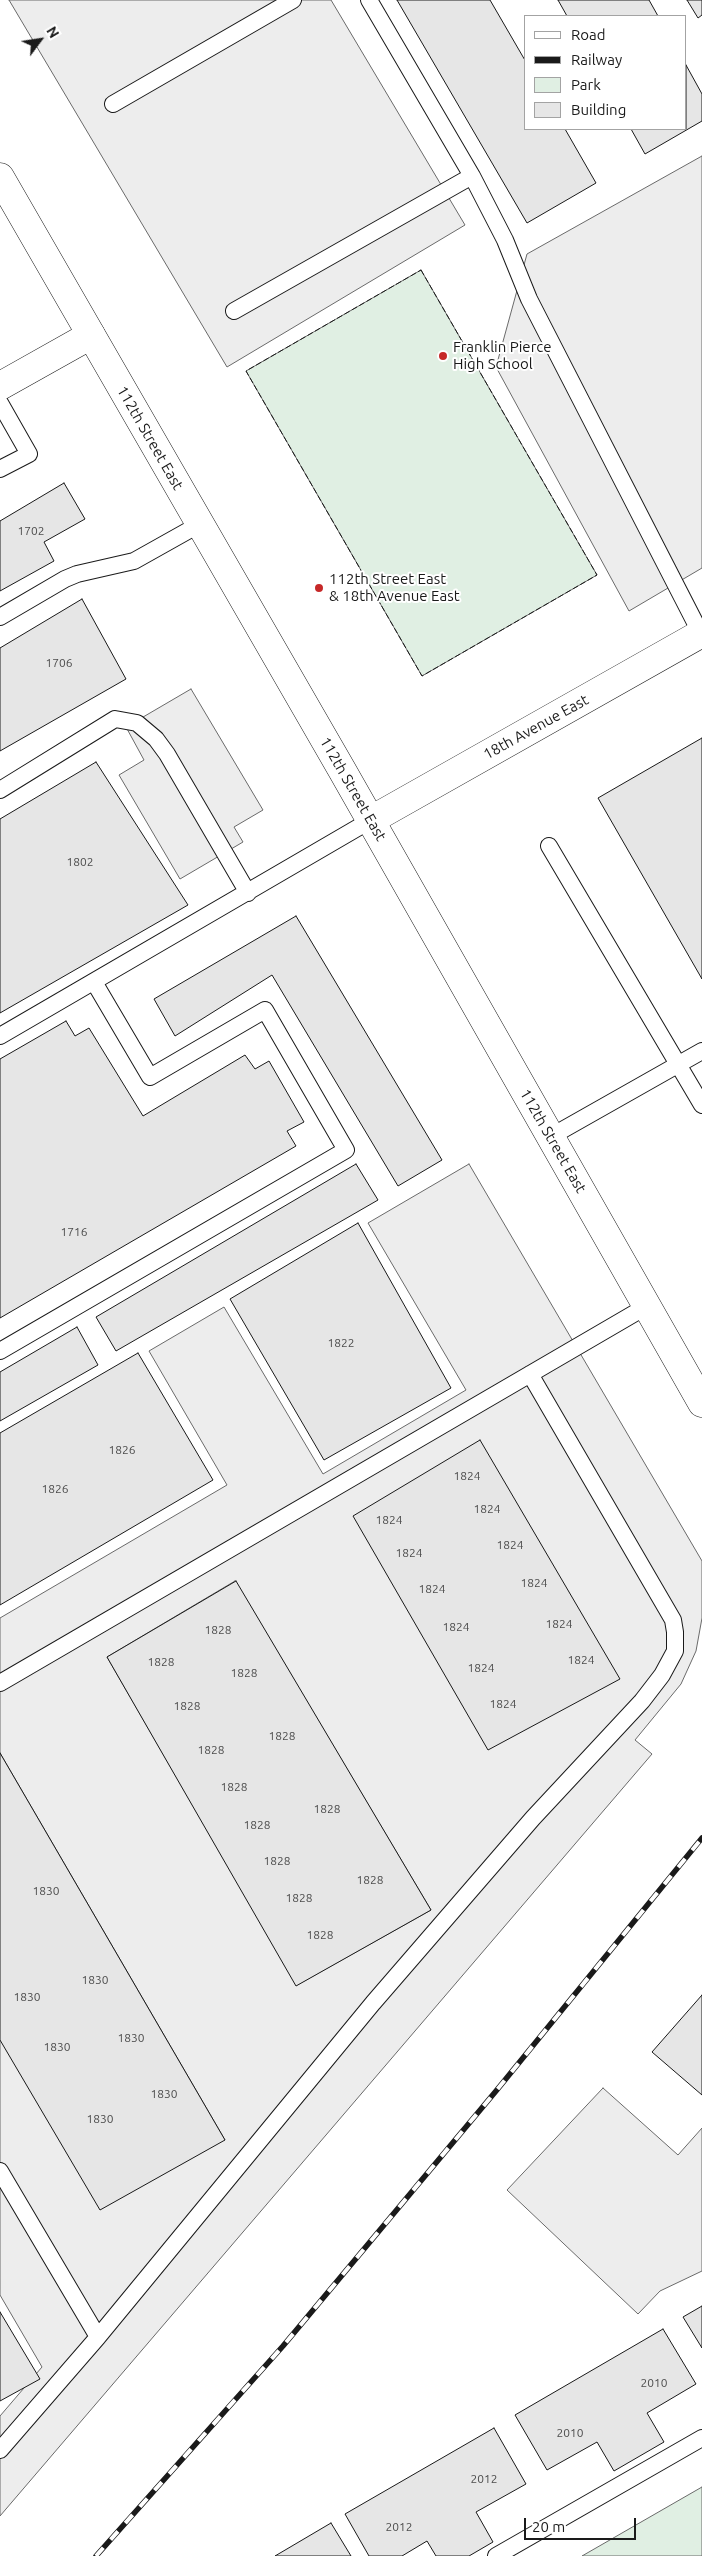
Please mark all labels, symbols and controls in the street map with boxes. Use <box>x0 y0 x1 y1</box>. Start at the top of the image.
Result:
north arrow <box>15 15 65 65</box>
legend <box>524 15 687 130</box>
text: N <box>43 24 62 41</box>
text: Road <box>571 26 606 43</box>
text: Railway <box>571 51 622 68</box>
text: Park <box>571 76 601 93</box>
text: Building <box>571 101 626 118</box>
place label: Franklin Pierce High School <box>453 338 552 373</box>
marker: Franklin Pierce High School <box>437 350 449 362</box>
street label: 112th Street East <box>113 383 187 493</box>
house number: 1702 <box>17 524 45 538</box>
place label: 112th Street East & 18th Avenue East <box>329 570 460 605</box>
marker: 112th Street East & 18th Avenue East <box>313 582 325 594</box>
house number: 1706 <box>45 656 73 670</box>
street label: 18th Avenue East <box>480 691 592 763</box>
street label: 112th Street East <box>316 734 390 844</box>
house number: 1802 <box>66 855 94 869</box>
street label: 112th Street East <box>516 1086 590 1196</box>
house number: 1716 <box>60 1225 88 1239</box>
house number: 1822 <box>327 1336 355 1350</box>
house number: 1826 <box>108 1443 136 1457</box>
house number: 1824 <box>453 1469 481 1483</box>
house number: 1826 <box>41 1482 69 1496</box>
house number: 1824 <box>473 1502 501 1516</box>
house number: 1824 <box>375 1513 403 1527</box>
house number: 1824 <box>496 1538 524 1552</box>
house number: 1824 <box>395 1546 423 1560</box>
house number: 1824 <box>520 1576 548 1590</box>
house number: 1824 <box>418 1582 446 1596</box>
house number: 1824 <box>545 1617 573 1631</box>
house number: 1824 <box>442 1620 470 1634</box>
house number: 1828 <box>204 1623 232 1637</box>
house number: 1824 <box>567 1653 595 1667</box>
house number: 1828 <box>147 1655 175 1669</box>
house number: 1824 <box>467 1661 495 1675</box>
house number: 1828 <box>230 1666 258 1680</box>
house number: 1824 <box>489 1697 517 1711</box>
house number: 1828 <box>173 1699 201 1713</box>
house number: 1828 <box>268 1729 296 1743</box>
house number: 1828 <box>197 1743 225 1757</box>
house number: 1828 <box>220 1780 248 1794</box>
house number: 1828 <box>313 1802 341 1816</box>
house number: 1828 <box>243 1818 271 1832</box>
house number: 1828 <box>263 1854 291 1868</box>
house number: 1828 <box>356 1873 384 1887</box>
house number: 1830 <box>32 1884 60 1898</box>
house number: 1828 <box>285 1891 313 1905</box>
house number: 1828 <box>306 1928 334 1942</box>
house number: 1830 <box>81 1973 109 1987</box>
house number: 1830 <box>13 1990 41 2004</box>
house number: 1830 <box>117 2031 145 2045</box>
house number: 1830 <box>43 2040 71 2054</box>
house number: 1830 <box>150 2087 178 2101</box>
house number: 1830 <box>86 2112 114 2126</box>
house number: 2010 <box>640 2376 668 2390</box>
house number: 2010 <box>556 2426 584 2440</box>
house number: 2012 <box>470 2472 498 2486</box>
scale bar <box>527 2508 640 2540</box>
text: 20 m <box>532 2518 565 2535</box>
house number: 2012 <box>385 2520 413 2534</box>

